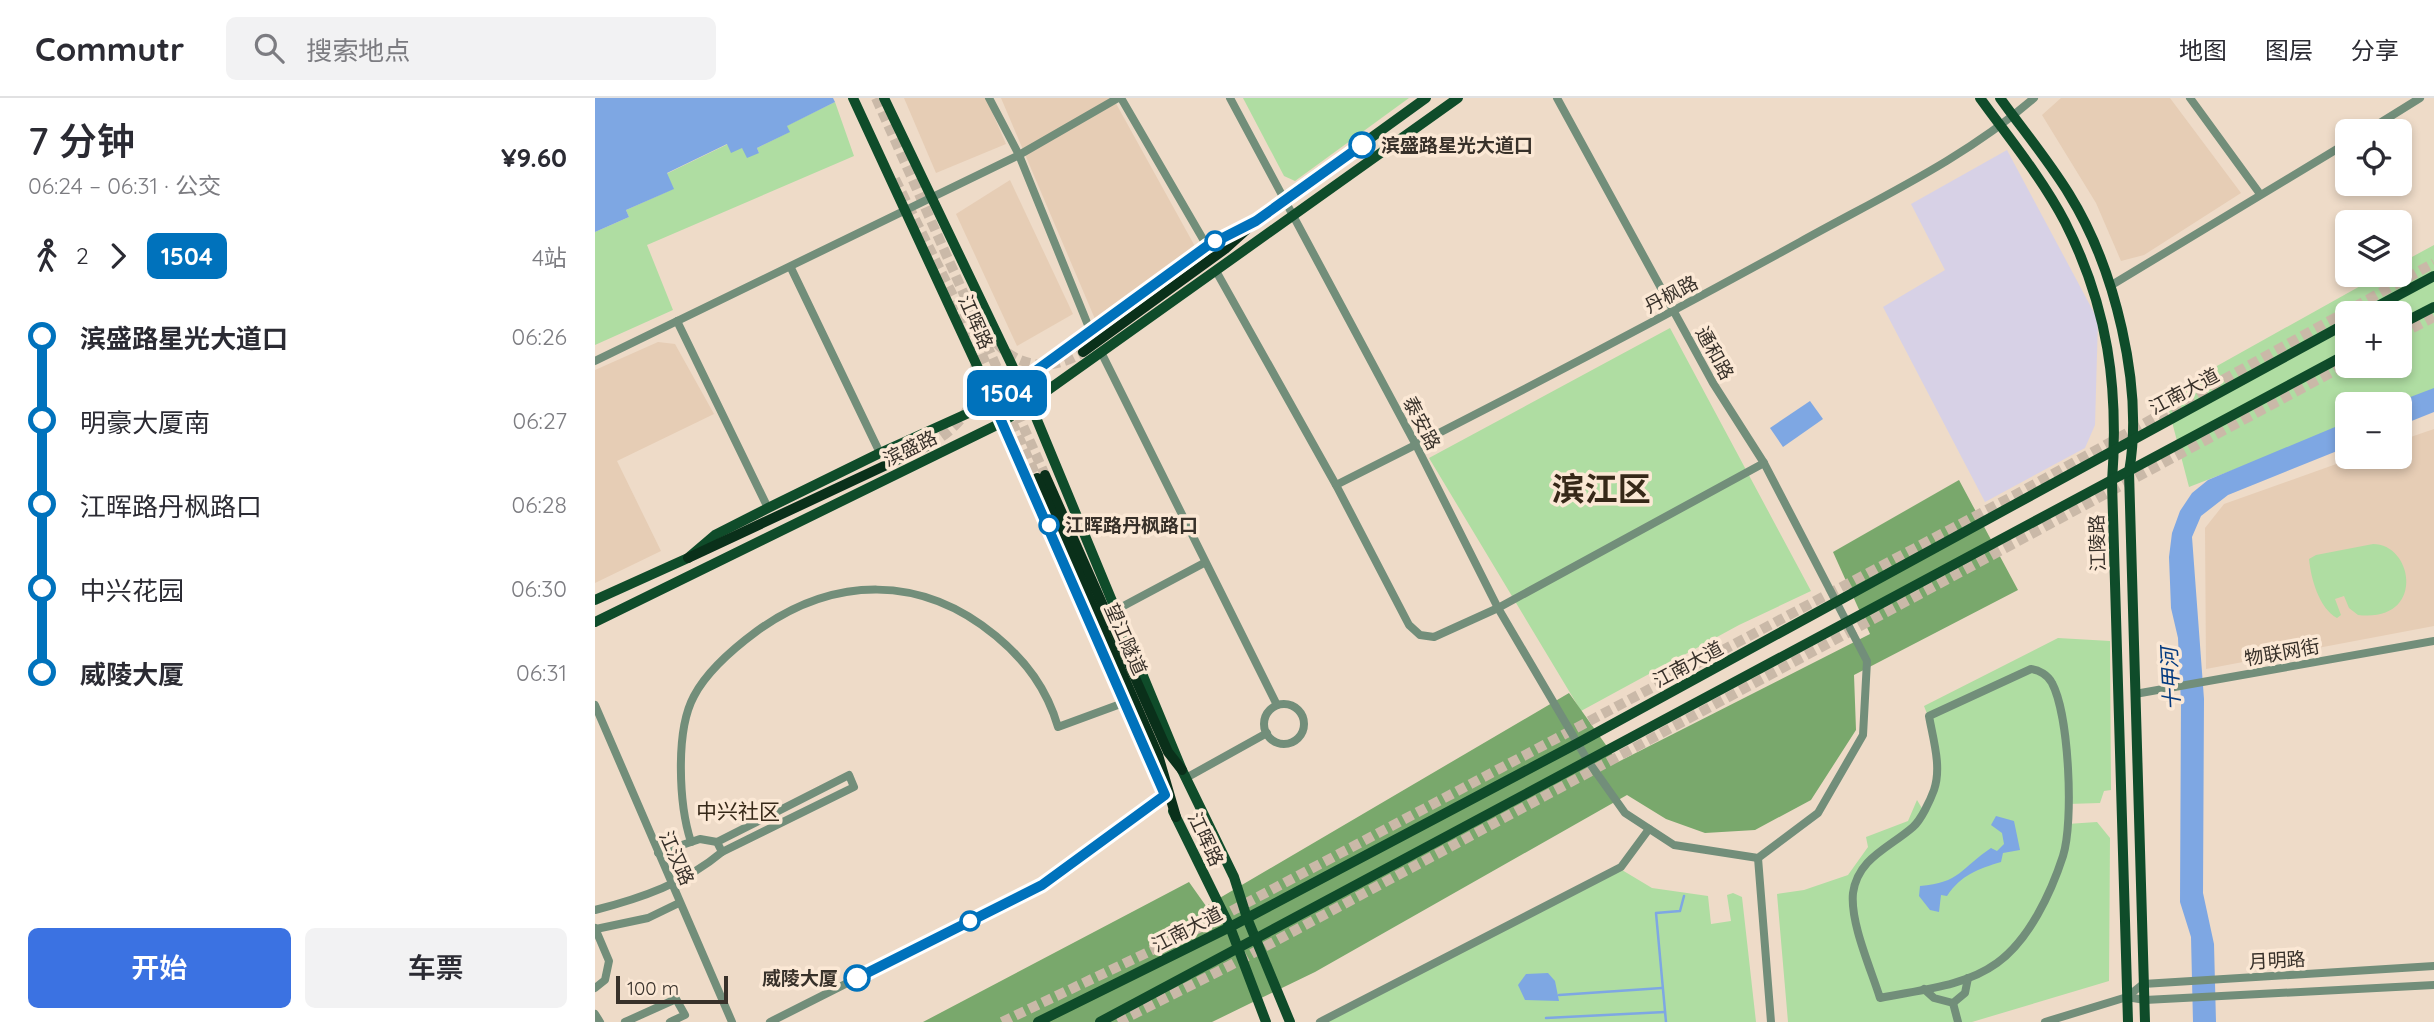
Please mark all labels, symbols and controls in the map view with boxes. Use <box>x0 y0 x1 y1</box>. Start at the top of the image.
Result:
search box <box>226 17 716 80</box>
text: Commutr <box>35 28 184 69</box>
icon: search <box>250 29 288 67</box>
text: 搜索地点 <box>306 34 410 67</box>
text: 地图 <box>2179 35 2227 65</box>
text: 图层 <box>2265 35 2313 65</box>
text: 分享 <box>2351 35 2399 65</box>
text: 7 分钟 <box>28 117 135 165</box>
map controls <box>2335 119 2412 469</box>
button: locate <box>2335 119 2412 196</box>
marker: 滨盛路星光大道口 <box>1349 132 1375 158</box>
place label: 滨盛路星光大道口 <box>1381 133 1533 157</box>
text: ¥9.60 <box>501 141 567 174</box>
text: 06:24 – 06:31 · 公交 <box>28 171 221 200</box>
button: layers <box>2335 210 2412 287</box>
unlabelled marker <box>1205 231 1225 251</box>
icon: walk <box>28 237 66 275</box>
icon: forward <box>99 237 137 275</box>
text: 2 <box>76 241 89 270</box>
text: 1504 <box>161 241 213 271</box>
text: 4站 <box>532 243 567 272</box>
street label: 丹枫路 <box>1640 270 1702 318</box>
street label: 江晖路 <box>953 291 999 353</box>
button: + <box>2335 301 2412 378</box>
text: 滨盛路星光大道口 <box>80 322 288 355</box>
text: 06:26 <box>512 322 567 351</box>
street label: 通和路 <box>1691 322 1739 384</box>
street label: 江南大道 <box>2145 363 2223 419</box>
line badge: 1504 <box>958 370 1056 416</box>
text: 1504 <box>981 378 1033 408</box>
street label: 泰安路 <box>1398 392 1446 454</box>
button: − <box>2335 392 2412 469</box>
text: 明豪大厦南 <box>80 406 210 439</box>
text: 06:27 <box>513 406 567 435</box>
street label: 滨盛路 <box>879 425 941 471</box>
district label: 滨江区 <box>1552 468 1651 509</box>
text: 江晖路丹枫路口 <box>80 490 262 523</box>
text: 06:28 <box>511 490 567 519</box>
place label: 江晖路丹枫路口 <box>1065 513 1198 537</box>
street label: 江陵路 <box>2084 514 2110 572</box>
marker: 江晖路丹枫路口 <box>1039 515 1059 535</box>
text: 中兴花园 <box>80 574 184 607</box>
text: 06:30 <box>511 574 567 603</box>
street label: 望江隧道 <box>1100 599 1152 679</box>
street label: 物联网街 <box>2242 634 2322 670</box>
street label: 江南大道 <box>1649 636 1727 692</box>
water label: 十甲河 <box>2155 643 2185 711</box>
text: 威陵大厦 <box>80 658 184 691</box>
text: 06:31 <box>516 658 567 687</box>
district label: 中兴社区 <box>696 798 780 824</box>
street label: 江晖路 <box>1183 808 1229 870</box>
street label: 江汉路 <box>654 827 700 889</box>
street label: 江南大道 <box>1148 901 1226 957</box>
unlabelled marker <box>960 911 980 931</box>
button: 开始 <box>28 928 291 1008</box>
button: 车票 <box>305 928 567 1008</box>
street label: 月明路 <box>2248 947 2306 973</box>
marker: 威陵大厦 <box>844 965 870 991</box>
place label: 威陵大厦 <box>762 966 838 990</box>
scale bar <box>616 973 728 1005</box>
text: 100 m <box>627 976 679 1000</box>

